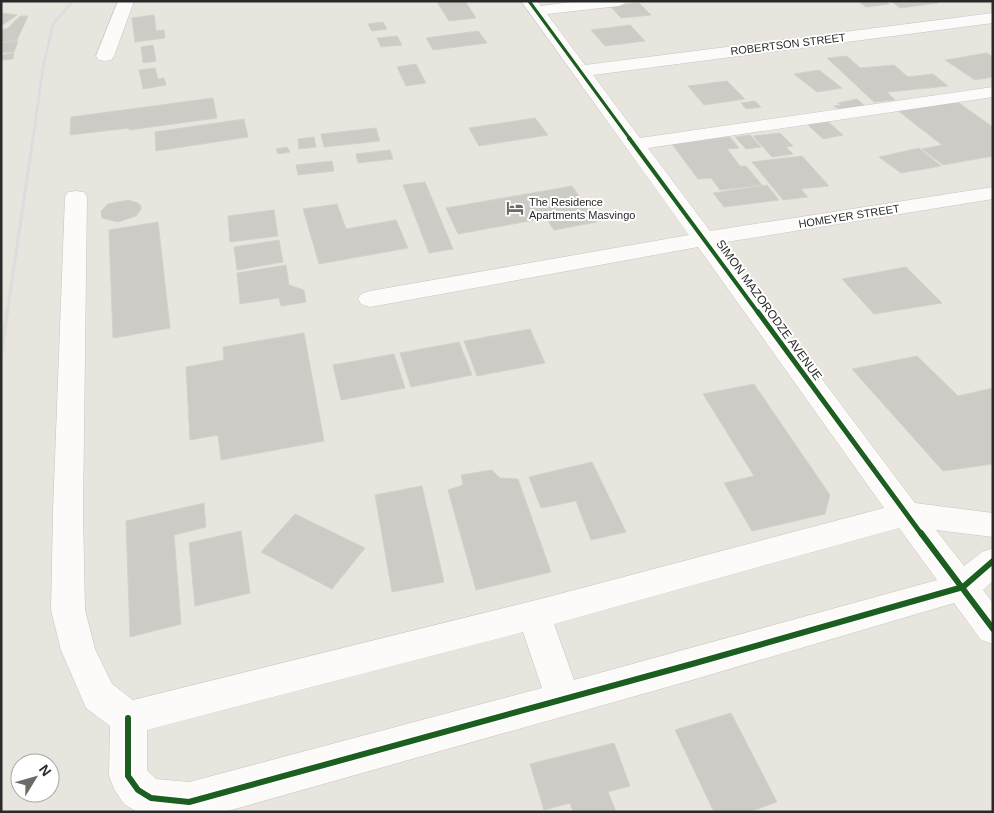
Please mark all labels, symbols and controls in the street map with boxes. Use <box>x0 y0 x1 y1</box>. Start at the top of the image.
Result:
street label: ROBERTSON STREET <box>730 31 847 57</box>
place label: The Residence Apartments Masvingo <box>529 196 635 221</box>
hotel icon: The Residence Apartments Masvingo <box>505 198 525 218</box>
street label: HOMEYER STREET <box>798 202 901 230</box>
street label: SIMON MAZORODZE AVENUE <box>713 237 825 383</box>
north arrow <box>10 753 60 803</box>
text: N <box>36 761 55 779</box>

